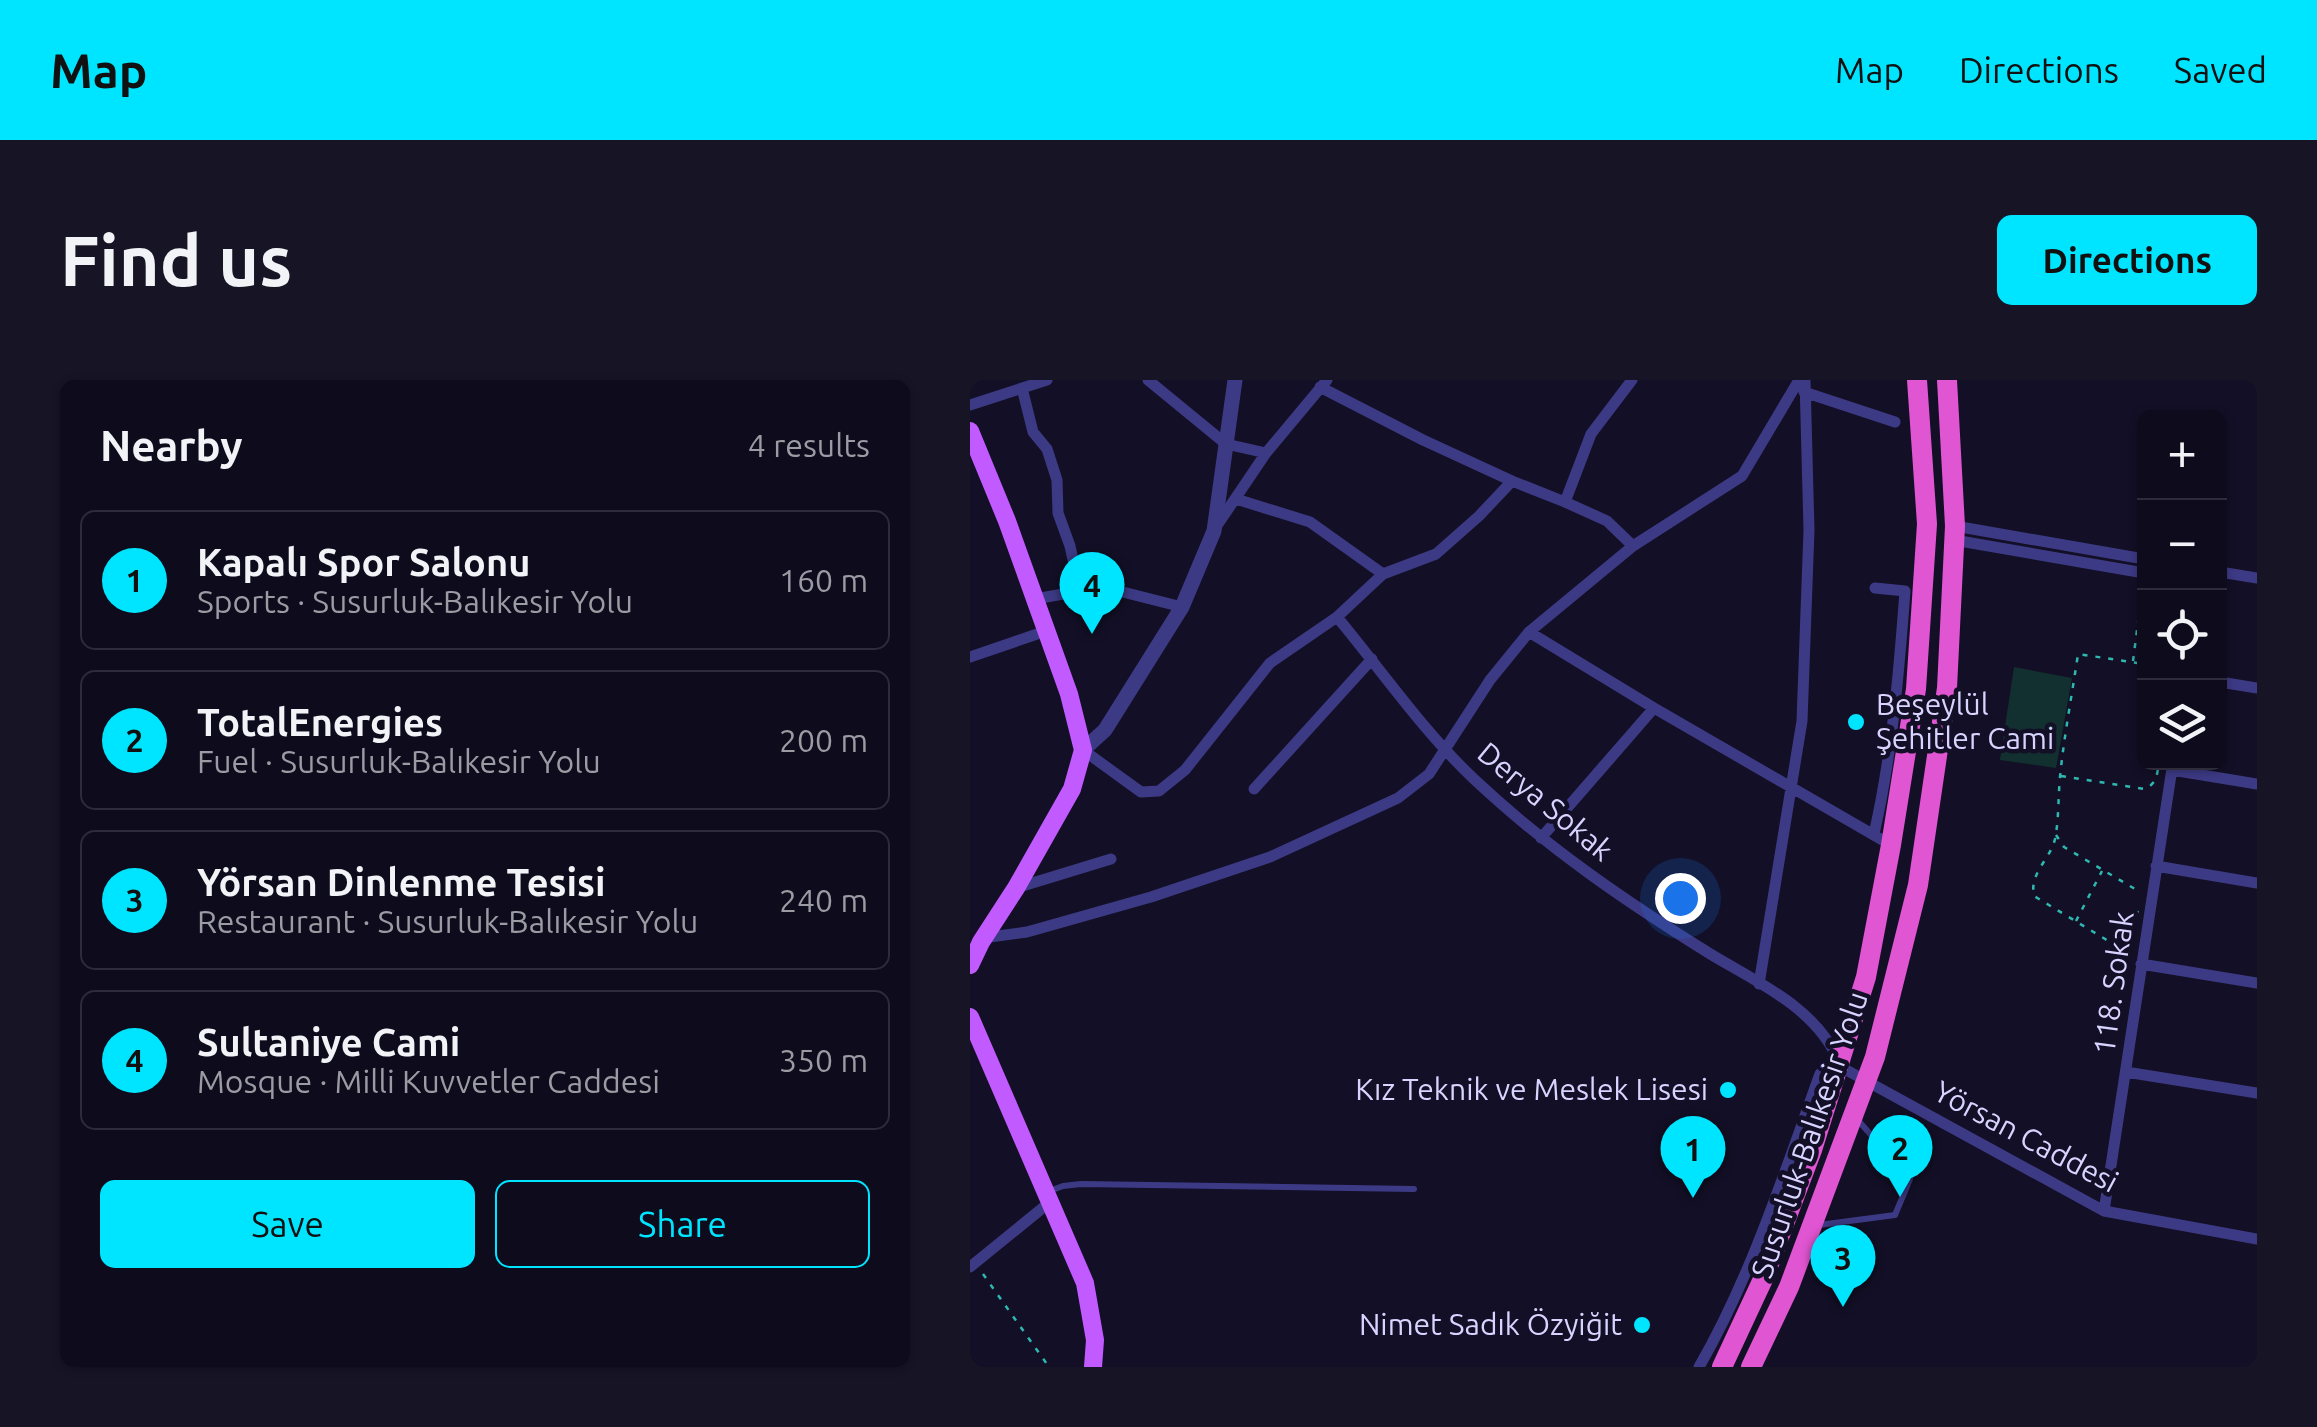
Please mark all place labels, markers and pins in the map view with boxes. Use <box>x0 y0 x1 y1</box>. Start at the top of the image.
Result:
pin: 4 <box>1060 552 1124 634</box>
place label: Beşeylül Şehitler Cami <box>1876 687 2054 755</box>
marker: Beşeylül Şehitler Cami <box>1845 711 1867 733</box>
place label: Kız Teknik ve Meslek Lisesi <box>1355 1072 1708 1106</box>
marker: Kız Teknik ve Meslek Lisesi <box>1717 1079 1739 1101</box>
pin: 2 <box>1868 1114 1932 1197</box>
pin: 1 <box>1660 1116 1726 1198</box>
pin: 3 <box>1810 1224 1876 1307</box>
place label: Nimet Sadık Özyiğit <box>1359 1307 1622 1341</box>
marker: Nimet Sadık Özyiğit <box>1631 1314 1653 1336</box>

